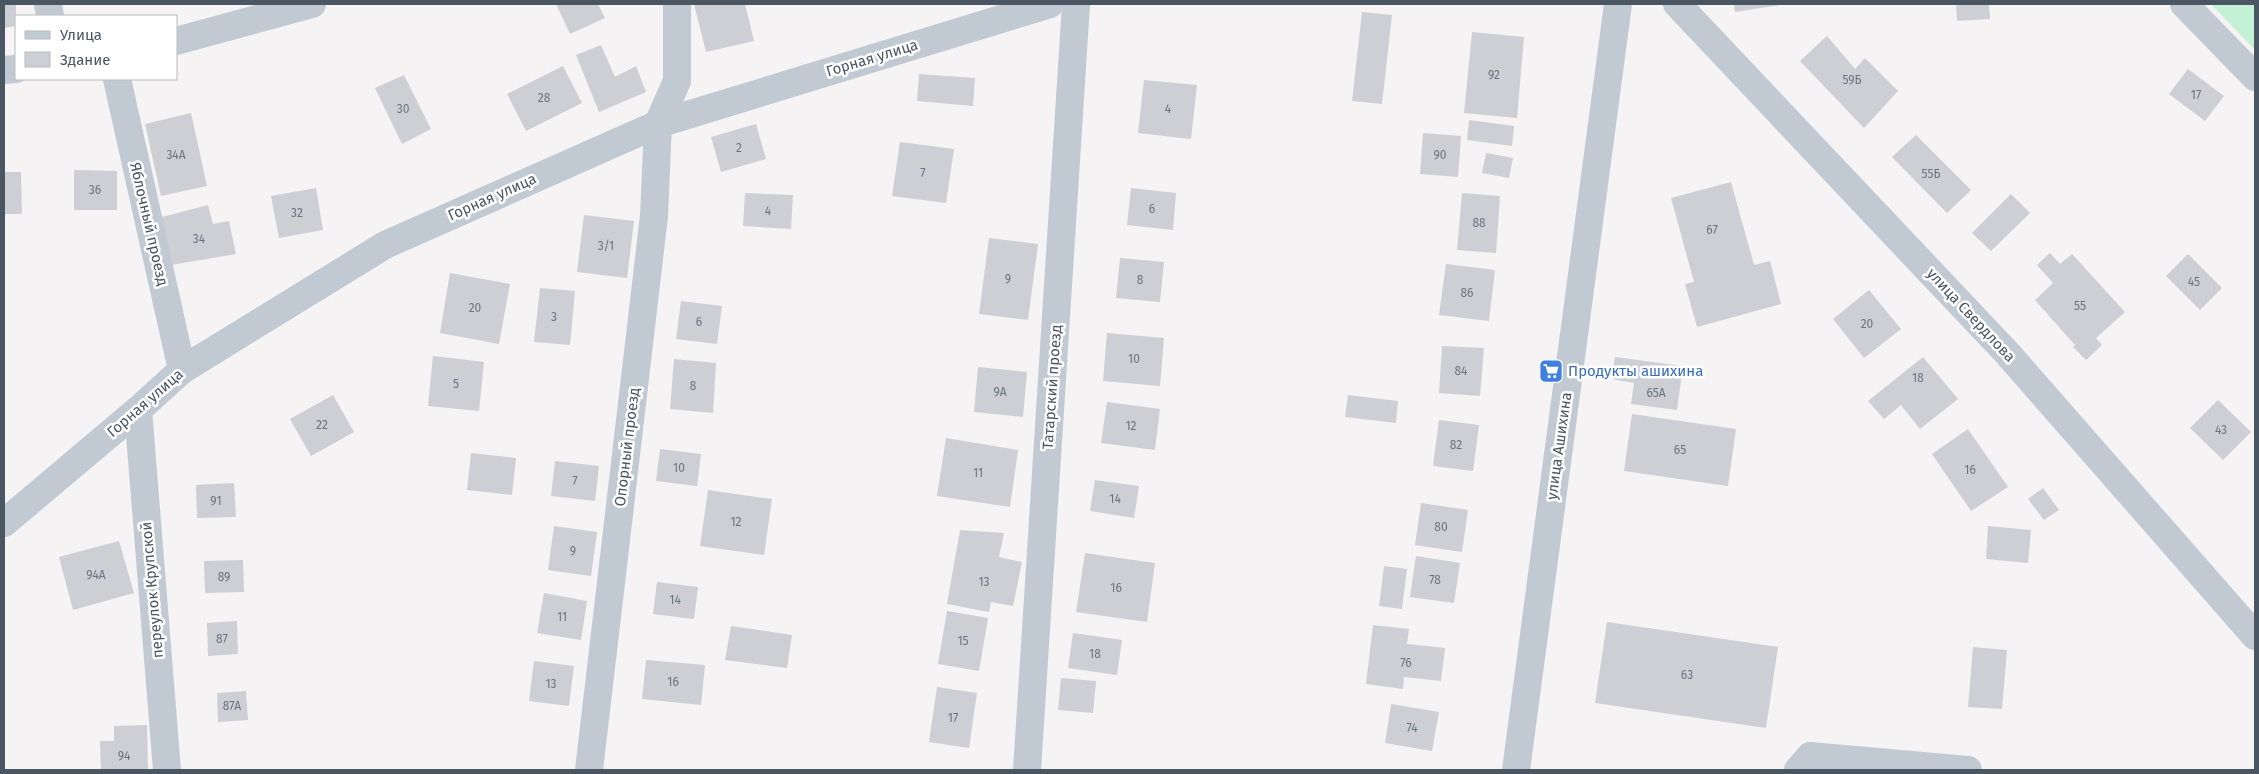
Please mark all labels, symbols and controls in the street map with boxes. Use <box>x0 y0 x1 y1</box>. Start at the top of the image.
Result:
legend <box>15 15 178 80</box>
text: Улица <box>60 26 102 44</box>
street label: Горная улица <box>824 36 920 80</box>
text: Здание <box>60 51 110 69</box>
house number: 92 <box>1488 68 1500 82</box>
house number: 59Б <box>1842 73 1862 87</box>
house number: 17 <box>2191 88 2201 102</box>
house number: 28 <box>538 91 551 105</box>
house number: 30 <box>397 102 410 116</box>
house number: 4 <box>1165 102 1172 116</box>
house number: 2 <box>736 141 742 155</box>
house number: 34А <box>166 148 186 162</box>
house number: 90 <box>1434 148 1447 162</box>
street label: Яблочный проезд <box>126 160 172 288</box>
house number: 7 <box>920 166 926 180</box>
house number: 55Б <box>1922 167 1941 181</box>
street label: Горная улица <box>445 169 539 225</box>
house number: 36 <box>89 183 101 197</box>
house number: 6 <box>1149 202 1155 216</box>
house number: 4 <box>765 204 772 218</box>
house number: 32 <box>291 206 303 220</box>
house number: 88 <box>1472 216 1486 230</box>
house number: 67 <box>1706 223 1718 237</box>
house number: 34 <box>193 232 206 246</box>
house number: 3/1 <box>598 239 614 253</box>
street label: улица Свердлова <box>1923 264 2019 366</box>
house number: 9 <box>1005 272 1011 286</box>
house number: 8 <box>1137 273 1144 287</box>
house number: 45 <box>2188 275 2200 289</box>
house number: 86 <box>1460 286 1474 300</box>
house number: 55 <box>2074 299 2086 313</box>
house number: 20 <box>469 301 482 315</box>
house number: 3 <box>551 310 557 324</box>
house number: 6 <box>696 315 702 329</box>
house number: 20 <box>1861 317 1874 331</box>
street label: Татарский проезд <box>1039 324 1065 450</box>
house number: 10 <box>1128 352 1140 366</box>
supermarket icon: Продукты ашихина <box>1538 358 1564 384</box>
place label: Продукты ашихина <box>1568 362 1703 380</box>
house number: 84 <box>1455 364 1468 378</box>
street label: Горная улица <box>103 365 187 441</box>
house number: 18 <box>1912 371 1924 385</box>
house number: 5 <box>453 377 459 391</box>
house number: 8 <box>690 379 697 393</box>
house number: 9А <box>993 385 1007 399</box>
street label: Опорный проезд <box>611 386 643 508</box>
house number: 65А <box>1646 386 1666 400</box>
street label: улица Ашихина <box>1543 391 1575 501</box>
house number: 22 <box>316 418 328 432</box>
house number: 12 <box>1125 419 1137 433</box>
house number: 43 <box>2215 423 2227 437</box>
house number: 82 <box>1450 438 1462 452</box>
house number: 65 <box>1674 443 1686 457</box>
house number: 10 <box>673 461 685 475</box>
house number: 16 <box>1964 463 1976 477</box>
house number: 11 <box>973 466 983 480</box>
house number: 7 <box>572 474 578 488</box>
house number: 14 <box>1109 492 1121 506</box>
house number: 91 <box>210 494 222 508</box>
house number: 12 <box>730 515 742 529</box>
house number: 80 <box>1434 520 1448 534</box>
street label: переулок Крупской <box>137 521 167 659</box>
house number: 9 <box>570 544 576 558</box>
house number: 94А <box>86 568 106 582</box>
house number: 89 <box>218 570 230 584</box>
house number: 78 <box>1429 573 1441 587</box>
house number: 13 <box>978 575 990 589</box>
house number: 16 <box>1110 581 1122 595</box>
house number: 14 <box>669 593 681 607</box>
house number: 11 <box>557 610 567 624</box>
house number: 87 <box>216 632 228 646</box>
house number: 15 <box>957 634 969 648</box>
house number: 18 <box>1089 647 1101 661</box>
house number: 76 <box>1400 656 1412 670</box>
house number: 63 <box>1681 668 1693 682</box>
house number: 16 <box>667 675 679 689</box>
house number: 13 <box>545 677 557 691</box>
house number: 87А <box>223 699 241 713</box>
house number: 17 <box>948 711 958 725</box>
house number: 74 <box>1406 721 1418 735</box>
house number: 94 <box>118 749 131 763</box>

